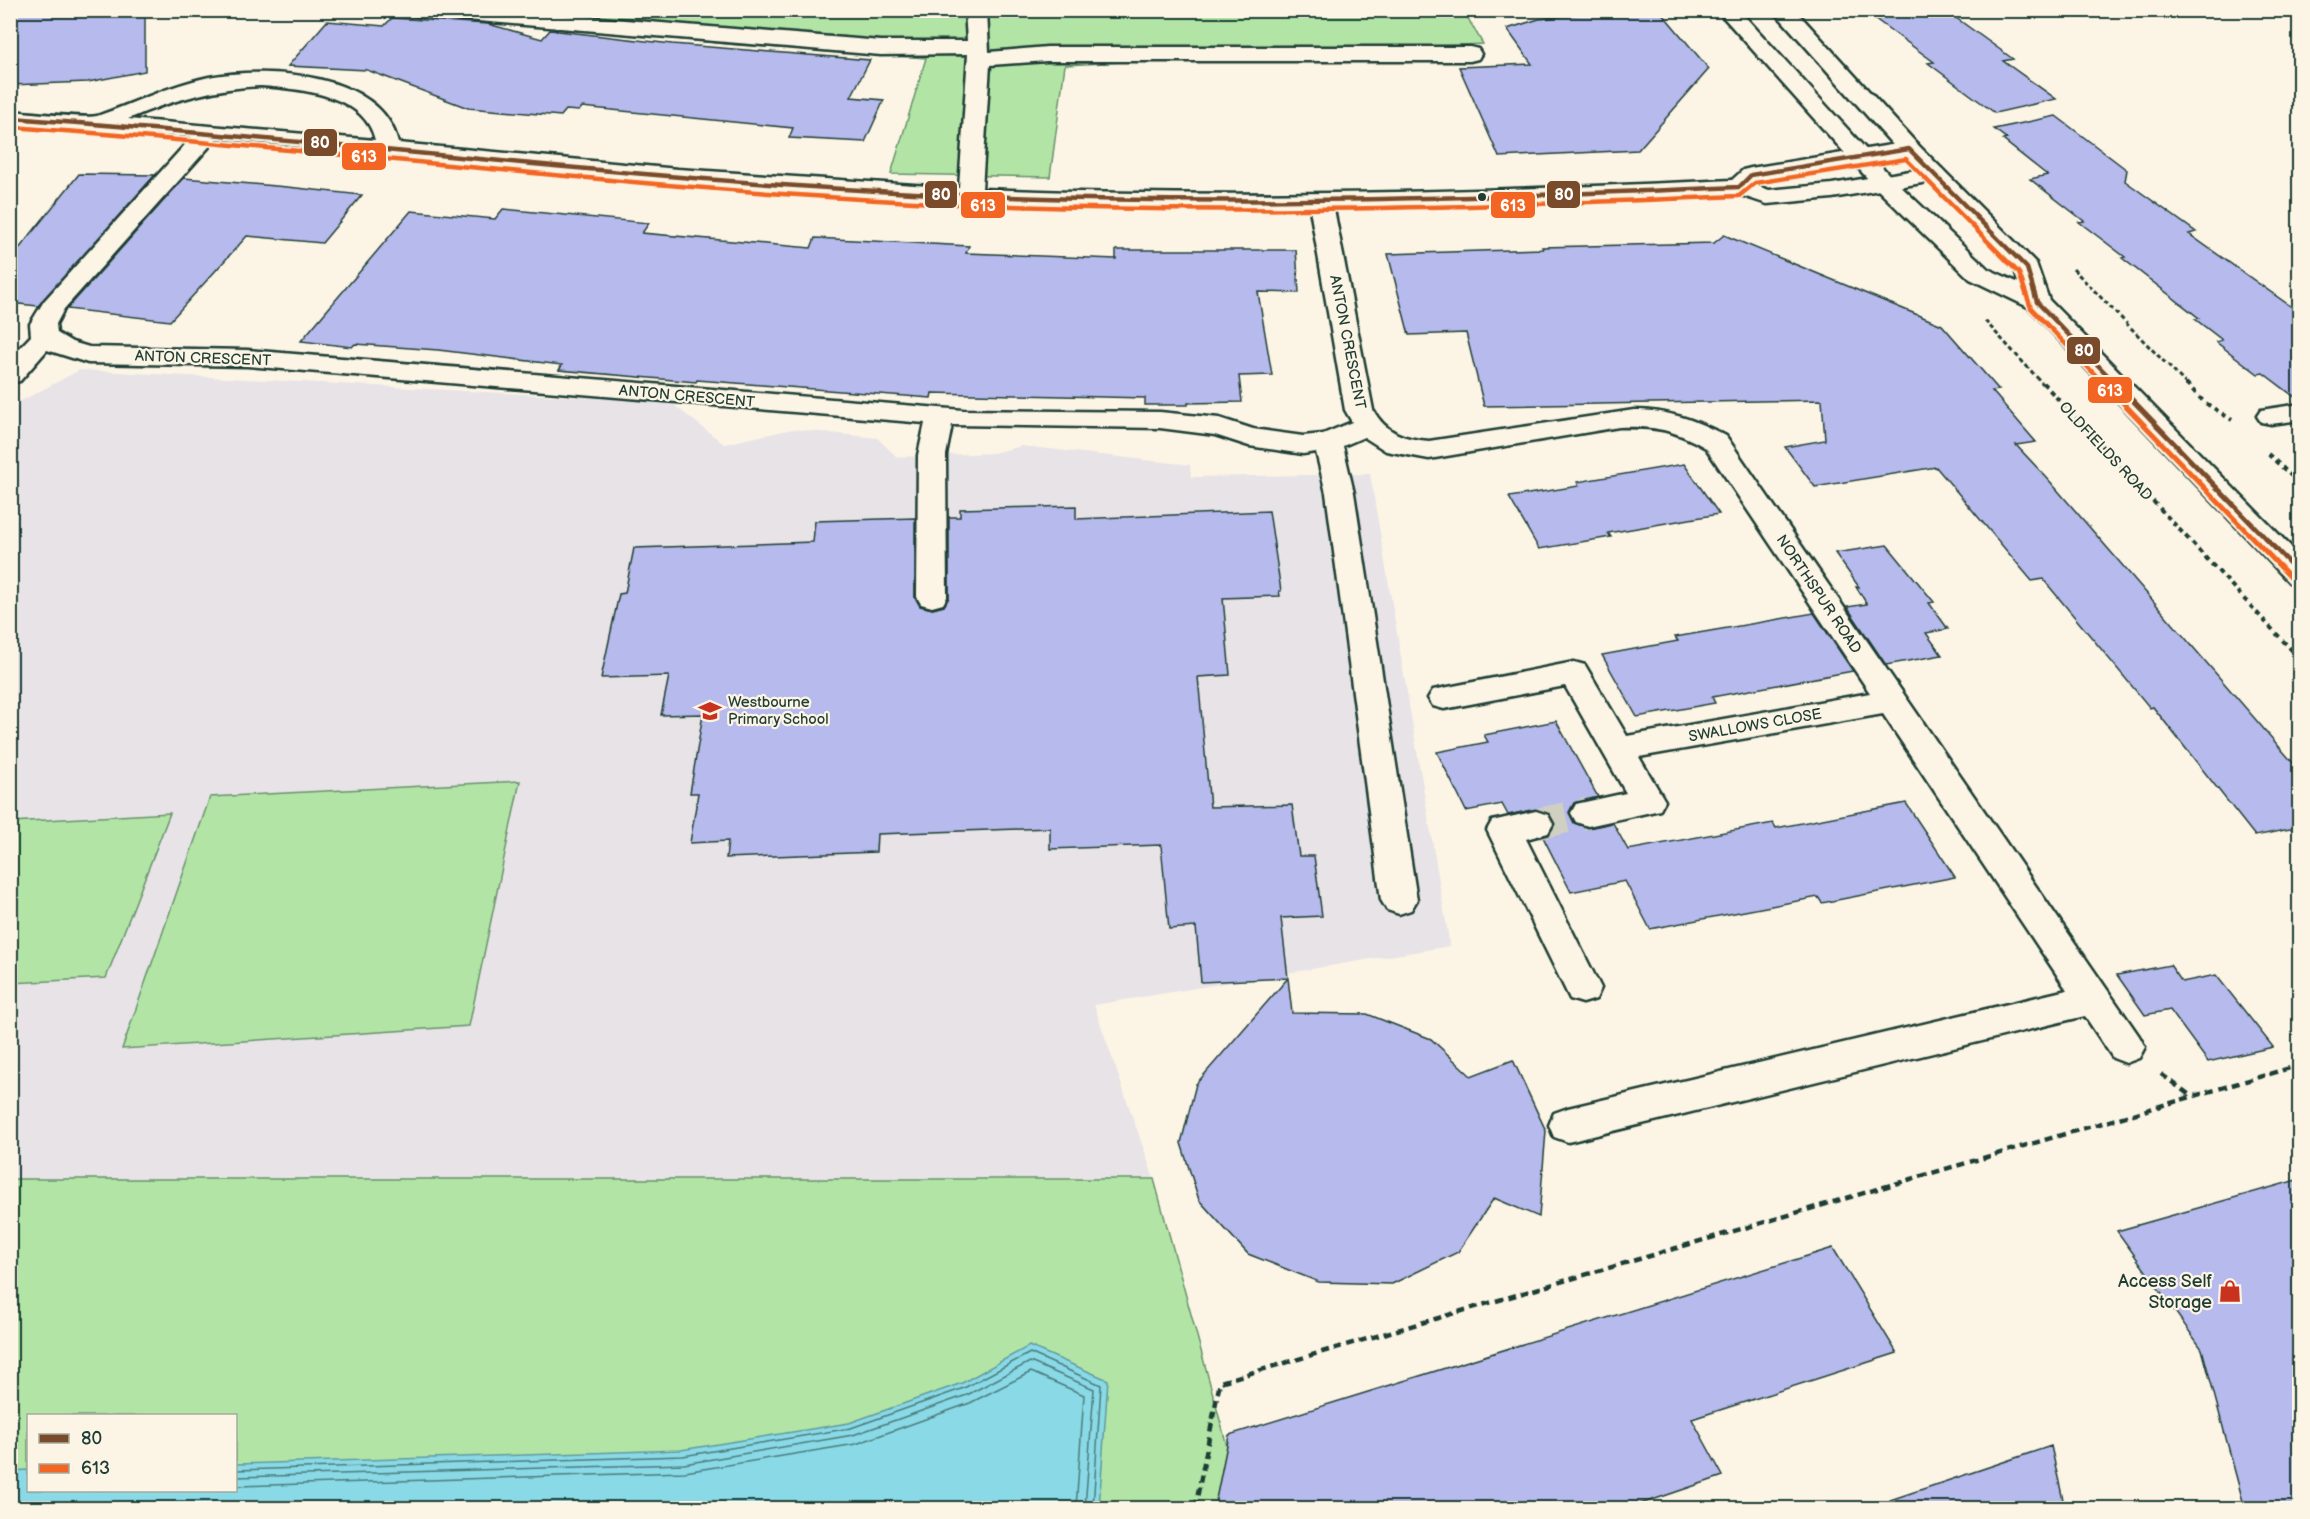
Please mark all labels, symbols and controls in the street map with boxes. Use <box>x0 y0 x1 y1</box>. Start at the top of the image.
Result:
line badge: 80 <box>303 128 338 157</box>
text: 80 <box>310 134 330 153</box>
line badge: 613 <box>341 142 387 171</box>
text: 613 <box>351 148 377 167</box>
line badge: 80 <box>924 180 958 209</box>
line badge: 80 <box>1546 180 1581 209</box>
text: 80 <box>931 186 951 205</box>
text: 80 <box>1554 186 1574 205</box>
line badge: 613 <box>960 191 1006 219</box>
unlabelled marker <box>1476 191 1488 203</box>
line badge: 613 <box>1490 191 1536 219</box>
text: 613 <box>970 197 996 216</box>
text: 613 <box>1500 197 1526 216</box>
street label: ANTON CRESCENT <box>1325 273 1370 411</box>
line badge: 80 <box>2066 336 2101 365</box>
text: 80 <box>2074 342 2094 361</box>
street label: ANTON CRESCENT <box>134 347 271 370</box>
line badge: 613 <box>2087 376 2133 404</box>
street label: ANTON CRESCENT <box>618 381 756 412</box>
text: 613 <box>2097 382 2123 401</box>
street label: OLDFIELDS ROAD <box>2055 398 2157 505</box>
street label: NORTHSPUR ROAD <box>1772 531 1865 657</box>
place label: Westbourne Primary School <box>728 693 829 729</box>
school or university icon: Westbourne Primary School <box>697 698 723 724</box>
street label: SWALLOWS CLOSE <box>1687 704 1823 747</box>
place label: Access Self Storage <box>2118 1271 2212 1313</box>
shop icon: Access Self Storage <box>2217 1278 2243 1304</box>
legend <box>27 1414 237 1492</box>
text: 80 <box>81 1428 102 1449</box>
text: 613 <box>81 1458 110 1479</box>

